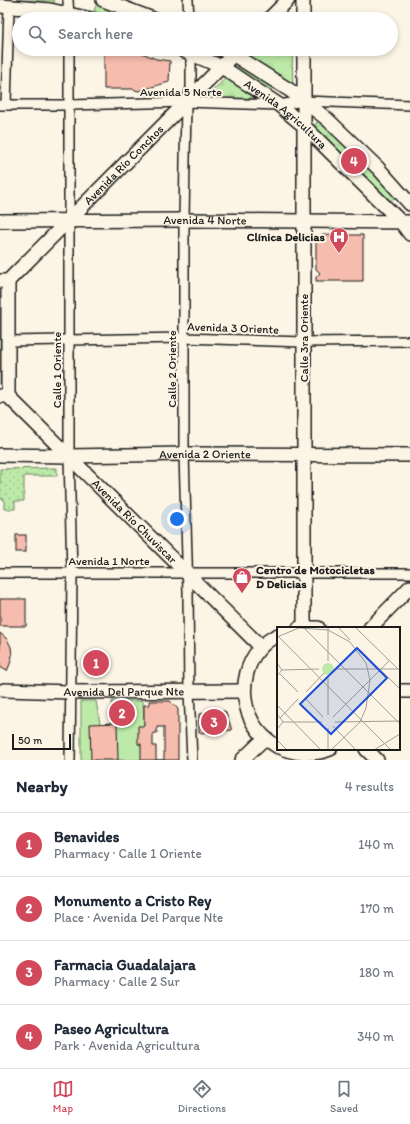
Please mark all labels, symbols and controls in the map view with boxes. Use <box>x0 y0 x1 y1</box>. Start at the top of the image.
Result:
search box <box>12 12 398 56</box>
icon: search <box>26 23 48 45</box>
text: Search here <box>58 25 133 43</box>
street label: Avenida Agricultura <box>241 77 331 152</box>
street label: Avenida 5 Norte <box>140 85 222 99</box>
street label: Avenida Río Conchos <box>81 122 166 208</box>
pin: 4 <box>341 146 367 176</box>
street label: Avenida 4 Norte <box>163 213 247 228</box>
hospital icon: Clínica Delicias <box>328 226 350 254</box>
place label: Clínica Delicias <box>247 230 326 244</box>
street label: Calle 3ra Oriente <box>297 294 311 382</box>
street label: Avenida 3 Oriente <box>187 319 279 337</box>
street label: Calle 2 Oriente <box>165 330 179 408</box>
street label: Calle 1 Oriente <box>50 331 64 408</box>
street label: Avenida 2 Oriente <box>159 447 251 461</box>
street label: Avenida Río Chuviscar <box>89 476 180 567</box>
your location <box>167 509 187 529</box>
street label: Avenida 1 Norte <box>68 554 150 568</box>
place label: Centro de Motocicletas D Delicias <box>256 563 375 591</box>
shop icon: Centro de Motocicletas D Delicias <box>231 566 253 594</box>
inset map <box>277 627 400 750</box>
pin: 1 <box>83 648 109 678</box>
street label: Avenida Del Parque Nte <box>64 684 185 699</box>
pin: 2 <box>109 698 135 728</box>
pin: 3 <box>201 707 227 737</box>
scale bar <box>12 732 71 751</box>
text: 50 m <box>18 734 42 747</box>
text: Nearby <box>16 776 68 796</box>
text: 4 results <box>345 779 394 794</box>
text: Benavides <box>54 828 119 846</box>
text: 1 <box>26 837 32 852</box>
text: 140 m <box>358 837 394 852</box>
text: Pharmacy · Calle 1 Oriente <box>54 846 202 861</box>
text: Monumento a Cristo Rey <box>54 892 211 910</box>
text: 2 <box>26 901 32 916</box>
text: 170 m <box>360 901 394 916</box>
text: Place · Avenida Del Parque Nte <box>54 910 223 925</box>
text: Farmacia Guadalajara <box>54 956 196 974</box>
text: 3 <box>25 965 33 980</box>
text: 180 m <box>359 965 394 980</box>
text: Pharmacy · Calle 2 Sur <box>54 974 180 989</box>
text: Paseo Agricultura <box>54 1020 169 1038</box>
text: 4 <box>25 1029 33 1044</box>
text: 340 m <box>357 1029 394 1044</box>
text: Park · Avenida Agricultura <box>54 1038 200 1053</box>
tab: Map <box>52 1078 74 1115</box>
tab: Directions <box>178 1078 226 1115</box>
tab: Saved <box>330 1078 358 1115</box>

